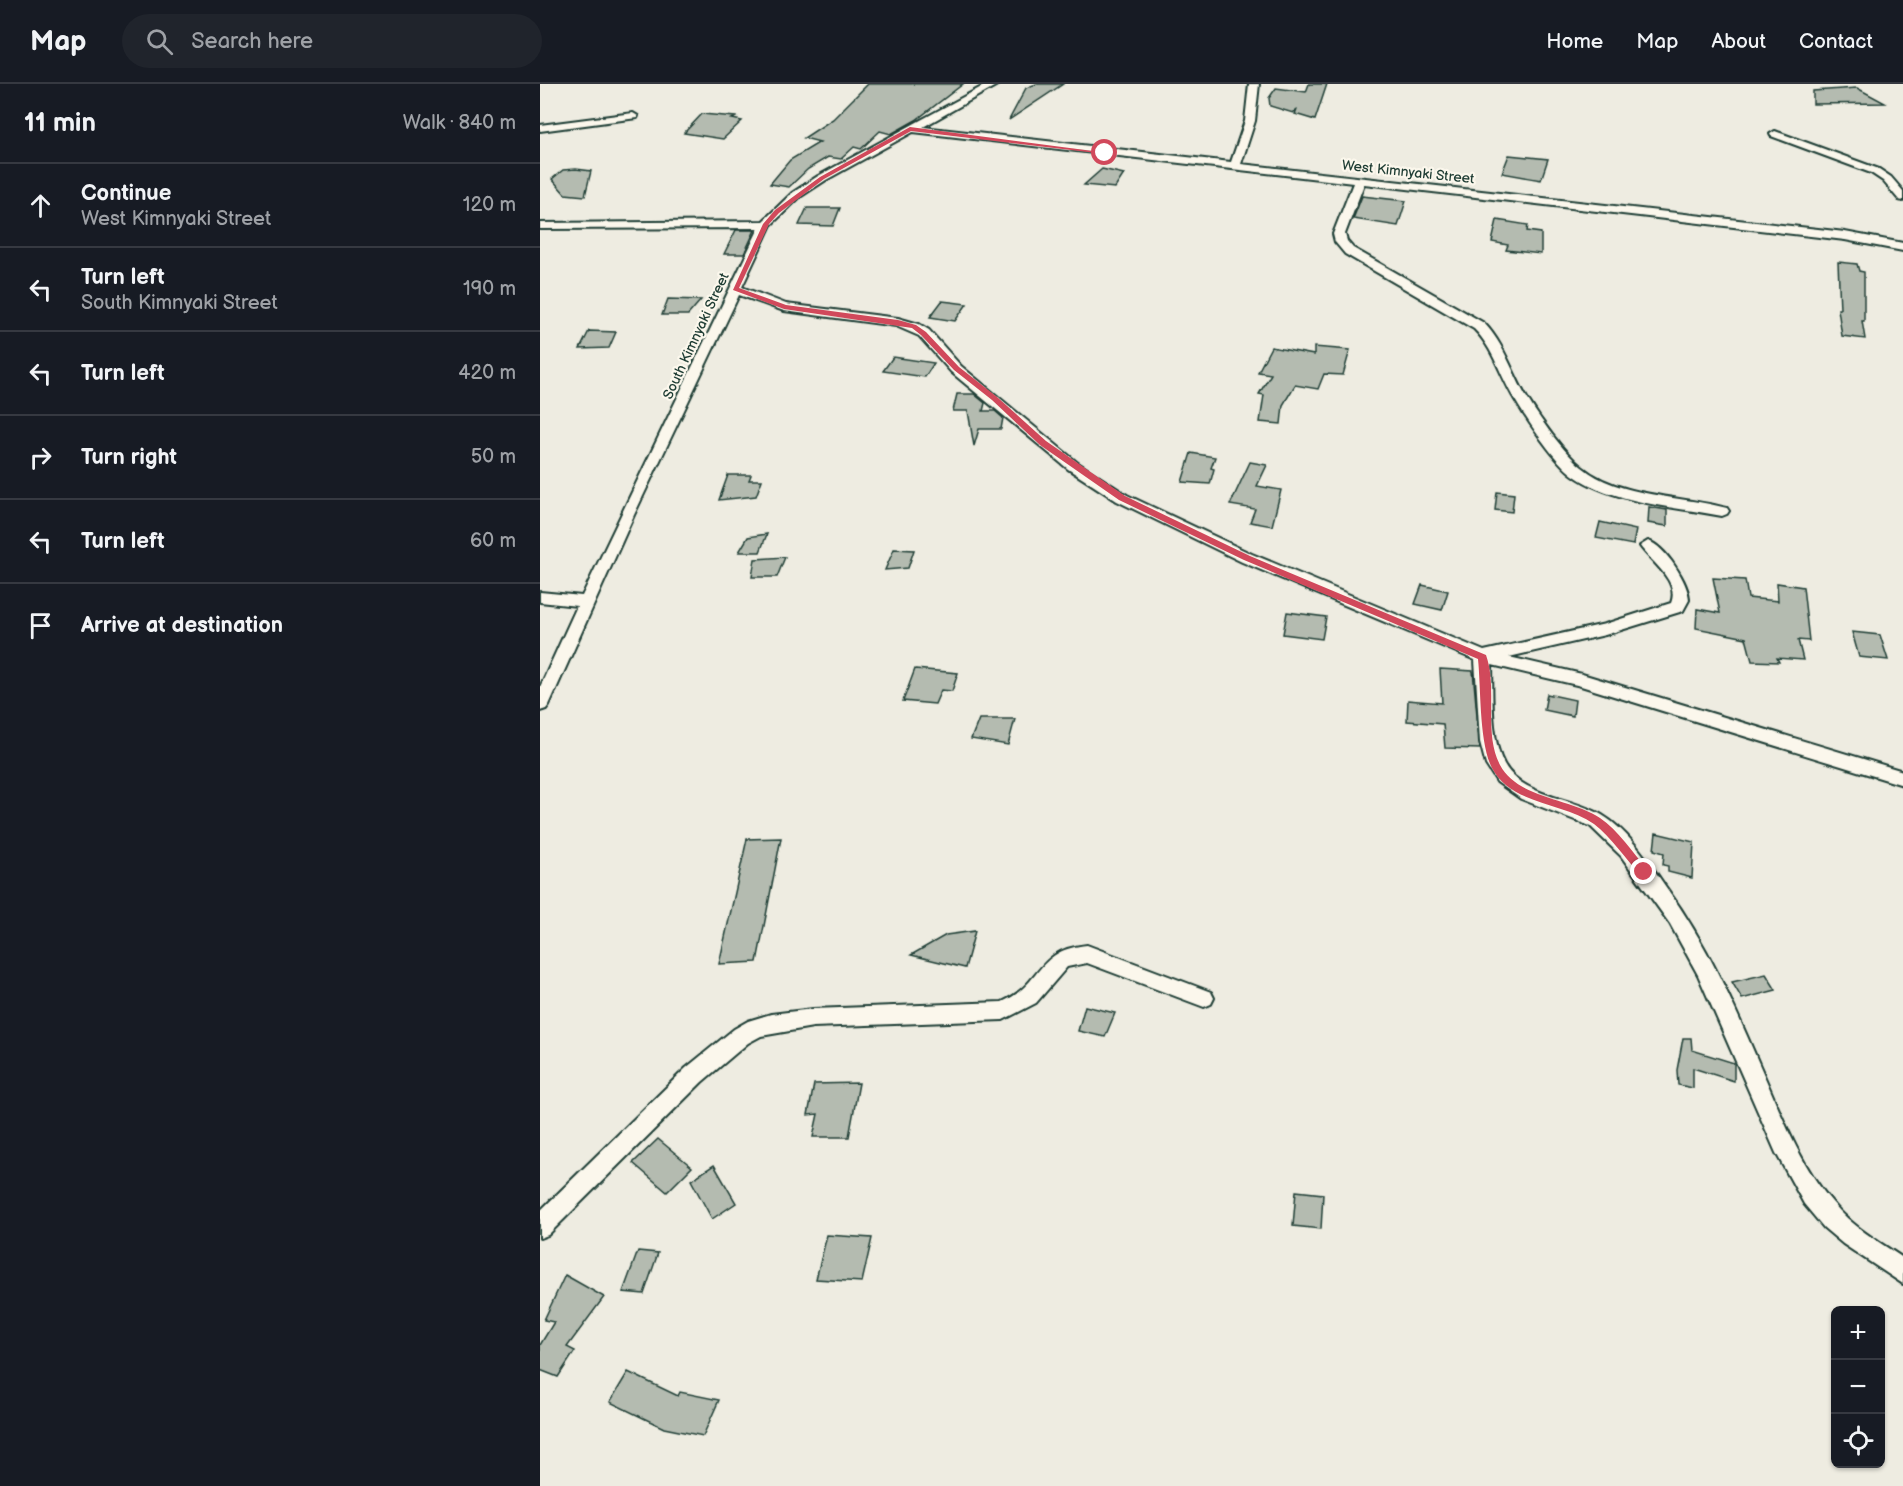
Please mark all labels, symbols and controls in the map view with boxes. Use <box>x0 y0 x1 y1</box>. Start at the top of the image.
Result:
search box <box>122 14 542 68</box>
text: Map <box>30 25 86 58</box>
icon: search <box>143 25 176 58</box>
text: Search here <box>191 28 313 55</box>
text: Home <box>1546 29 1603 54</box>
text: Map <box>1636 29 1678 54</box>
text: About <box>1711 29 1766 54</box>
text: Contact <box>1799 29 1873 54</box>
text: 11 min <box>24 108 96 139</box>
text: Walk · 840 m <box>403 111 516 135</box>
route start <box>1091 139 1117 165</box>
street label: West Kimnyaki Street <box>1341 157 1476 187</box>
text: Continue <box>81 180 171 207</box>
icon: ahead <box>24 189 57 222</box>
text: 120 m <box>463 193 516 217</box>
text: West Kimnyaki Street <box>81 207 271 231</box>
text: Turn left <box>81 264 165 291</box>
street label: South Kimnyaki Street <box>659 269 733 402</box>
icon: left <box>24 273 57 306</box>
text: 190 m <box>463 277 516 301</box>
text: South Kimnyaki Street <box>81 291 278 315</box>
icon: left <box>24 357 57 390</box>
text: Turn left <box>81 360 165 387</box>
text: 420 m <box>458 361 516 385</box>
icon: right <box>24 441 57 474</box>
text: Turn right <box>81 444 177 471</box>
text: 50 m <box>471 445 516 469</box>
icon: left <box>24 525 57 558</box>
text: Turn left <box>81 528 165 555</box>
text: 60 m <box>470 529 516 553</box>
icon: arrive <box>24 609 57 642</box>
text: Arrive at destination <box>81 612 283 639</box>
route end <box>1630 858 1656 884</box>
map controls <box>1831 1306 1885 1468</box>
button: + <box>1831 1306 1885 1360</box>
button: − <box>1831 1360 1885 1414</box>
button: locate <box>1831 1414 1885 1468</box>

